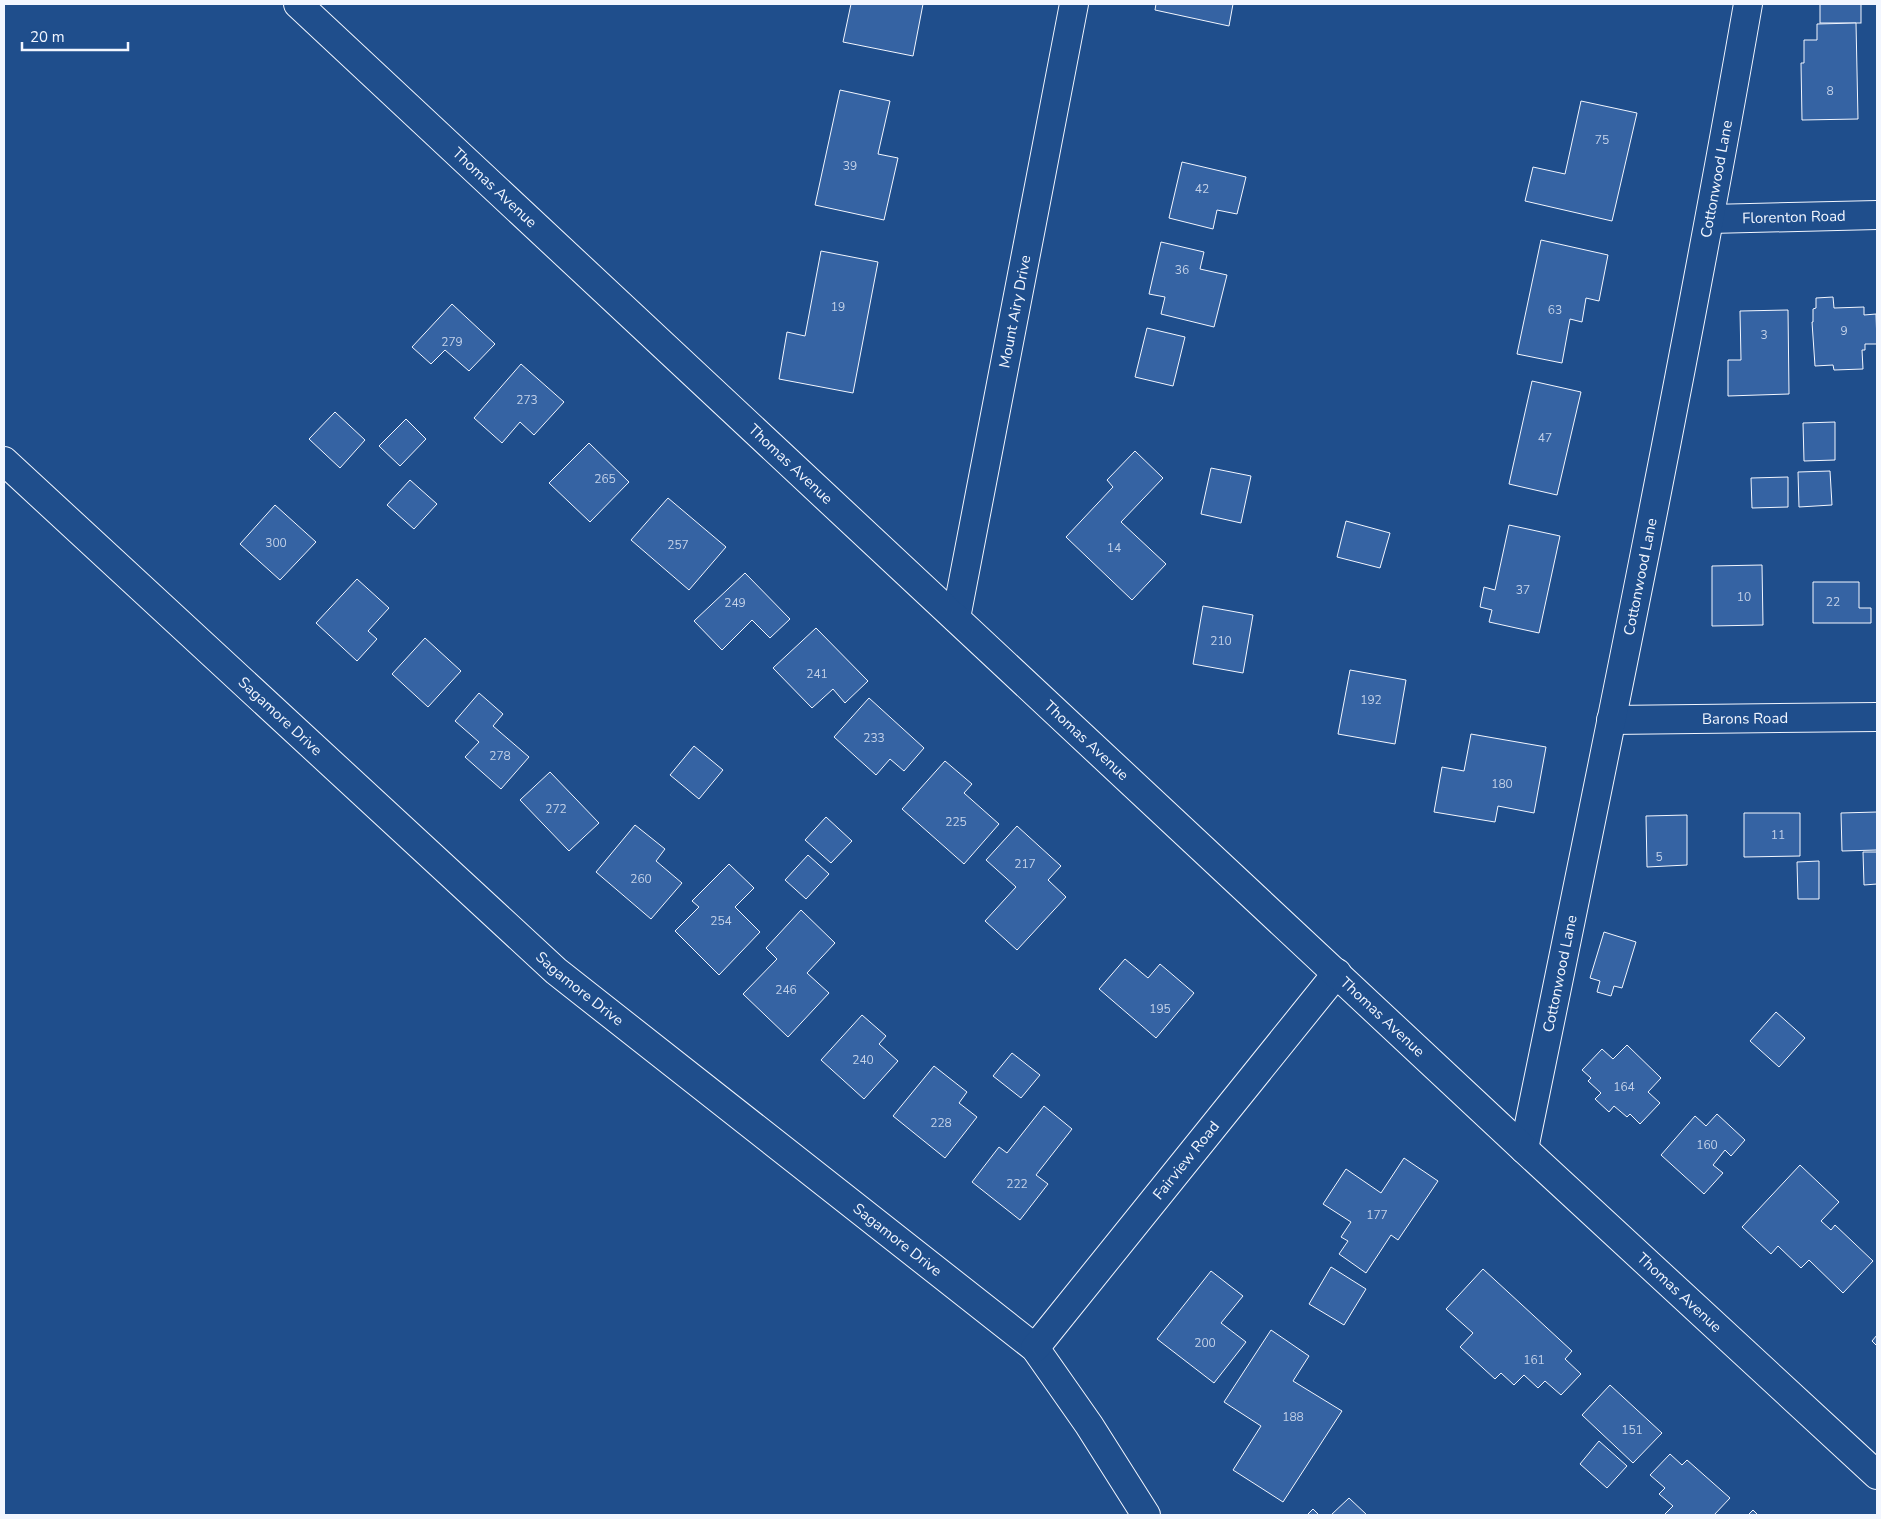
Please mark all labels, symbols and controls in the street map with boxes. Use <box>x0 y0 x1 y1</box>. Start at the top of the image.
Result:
scale bar <box>22 20 129 52</box>
text: 20 m <box>30 27 65 47</box>
house number: 8 <box>1826 83 1834 99</box>
street label: Cottonwood Lane <box>1696 118 1737 239</box>
house number: 75 <box>1595 132 1609 148</box>
street label: Thomas Avenue <box>448 143 541 232</box>
house number: 39 <box>843 158 857 174</box>
house number: 42 <box>1195 181 1209 197</box>
street label: Florenton Road <box>1742 206 1846 228</box>
street label: Mount Airy Drive <box>994 253 1036 370</box>
house number: 36 <box>1175 262 1189 278</box>
house number: 19 <box>831 299 845 315</box>
house number: 63 <box>1548 302 1562 318</box>
house number: 9 <box>1840 323 1848 339</box>
house number: 3 <box>1760 327 1768 343</box>
house number: 279 <box>441 334 463 350</box>
house number: 273 <box>516 392 538 408</box>
street label: Thomas Avenue <box>744 420 837 509</box>
house number: 47 <box>1538 430 1552 446</box>
house number: 265 <box>594 471 616 487</box>
street label: Cottonwood Lane <box>1619 516 1662 637</box>
house number: 300 <box>265 535 287 551</box>
house number: 257 <box>667 537 689 553</box>
house number: 14 <box>1107 540 1121 556</box>
house number: 37 <box>1516 582 1530 598</box>
house number: 10 <box>1737 589 1751 605</box>
house number: 22 <box>1826 594 1840 610</box>
house number: 249 <box>724 595 746 611</box>
house number: 210 <box>1210 633 1232 649</box>
house number: 241 <box>806 666 828 682</box>
street label: Sagamore Drive <box>234 672 327 760</box>
house number: 192 <box>1360 692 1382 708</box>
street label: Thomas Avenue <box>1040 696 1133 785</box>
street label: Barons Road <box>1702 708 1788 729</box>
house number: 233 <box>863 730 885 746</box>
house number: 278 <box>489 748 511 764</box>
house number: 180 <box>1491 776 1513 792</box>
house number: 272 <box>545 801 567 817</box>
house number: 225 <box>945 814 967 830</box>
house number: 11 <box>1771 827 1785 843</box>
house number: 5 <box>1655 849 1663 865</box>
house number: 217 <box>1014 856 1036 872</box>
house number: 260 <box>630 871 652 887</box>
house number: 254 <box>710 913 732 929</box>
street label: Cottonwood Lane <box>1538 913 1582 1034</box>
street label: Sagamore Drive <box>531 947 628 1030</box>
street label: Thomas Avenue <box>1336 972 1429 1061</box>
house number: 246 <box>775 982 797 998</box>
house number: 195 <box>1149 1001 1171 1017</box>
house number: 240 <box>852 1052 874 1068</box>
house number: 164 <box>1613 1079 1635 1095</box>
house number: 228 <box>930 1115 952 1131</box>
street label: Fairview Road <box>1148 1117 1224 1204</box>
house number: 160 <box>1696 1137 1718 1153</box>
house number: 222 <box>1006 1176 1028 1192</box>
street label: Sagamore Drive <box>849 1198 946 1281</box>
house number: 177 <box>1366 1207 1388 1223</box>
street label: Thomas Avenue <box>1633 1248 1726 1337</box>
house number: 200 <box>1194 1335 1216 1351</box>
house number: 161 <box>1523 1352 1545 1368</box>
house number: 188 <box>1282 1409 1304 1425</box>
house number: 151 <box>1621 1422 1643 1438</box>

